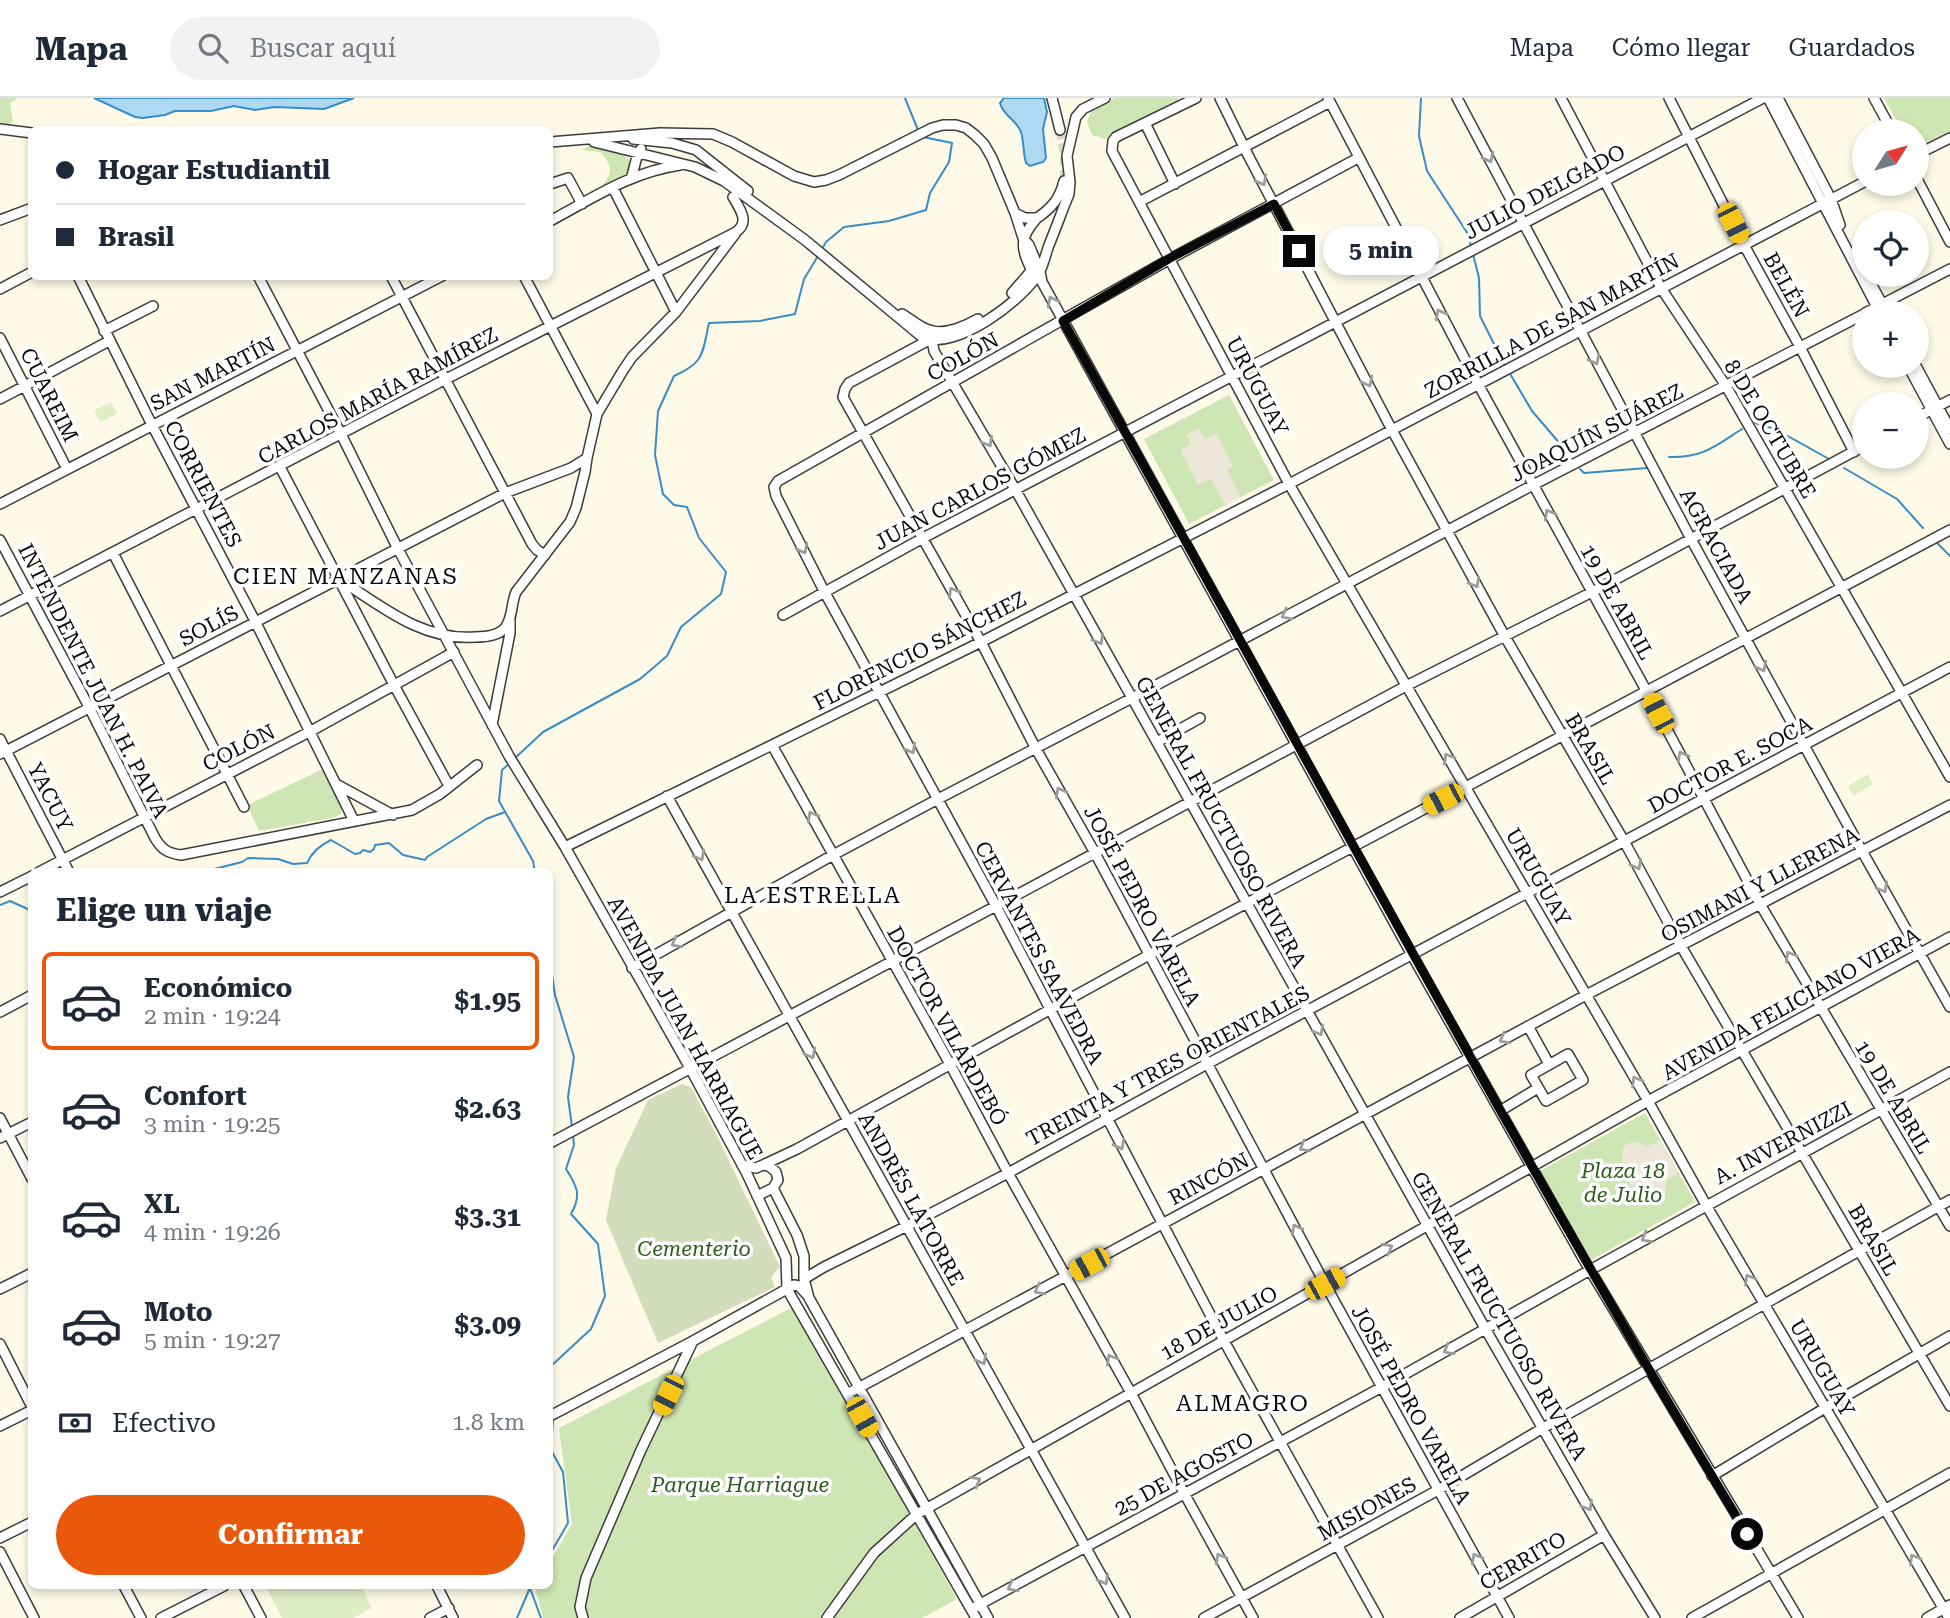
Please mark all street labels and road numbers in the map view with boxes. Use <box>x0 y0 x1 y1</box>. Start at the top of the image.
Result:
street label: JULIO DELGADO <box>1461 140 1629 244</box>
street label: ZORRILLA DE SAN MARTÍN <box>1420 248 1684 404</box>
street label: BELÉN <box>1758 248 1815 322</box>
street label: CARLOS MARÍA RAMÍREZ <box>254 322 502 469</box>
street label: COLÓN <box>922 327 1003 386</box>
street label: SAN MARTÍN <box>146 331 280 416</box>
street label: URUGUAY <box>1221 333 1293 440</box>
street label: CUAREIM <box>15 344 83 446</box>
street label: 8 DE OCTUBRE <box>1719 355 1821 503</box>
street label: JOAQUÍN SUÁREZ <box>1506 378 1687 487</box>
street label: CORRIENTES <box>160 417 246 551</box>
street label: JUAN CARLOS GÓMEZ <box>870 422 1090 555</box>
street label: AGRACIADA <box>1675 484 1758 608</box>
street label: INTENDENTE JUAN H. PAIVA <box>13 540 173 822</box>
street label: 19 DE ABRIL <box>1575 540 1659 664</box>
street label: FLORENCIO SÁNCHEZ <box>809 586 1030 715</box>
street label: SOLÍS <box>175 600 243 652</box>
street label: GENERAL FRUCTUOSO RIVERA <box>1131 672 1311 972</box>
street label: BRASIL <box>1560 709 1620 789</box>
street label: DOCTOR E. SOCA <box>1644 712 1816 818</box>
street label: COLÓN <box>198 719 279 776</box>
street label: YACUY <box>23 759 78 836</box>
street label: JOSÉ PEDRO VARELA <box>1079 801 1206 1011</box>
street label: OSIMANI Y LLERENA <box>1657 822 1863 947</box>
street label: URUGUAY <box>1501 824 1576 930</box>
street label: CERVANTES SAAVEDRA <box>970 837 1108 1069</box>
street label: AVENIDA JUAN HARRIAGUE <box>602 892 768 1164</box>
street label: DOCTOR VILARDEBÓ <box>882 922 1013 1130</box>
street label: AVENIDA FELICIANO VIERA <box>1658 923 1924 1085</box>
street label: TREINTA Y TRES ORIENTALES <box>1022 981 1314 1151</box>
street label: 19 DE ABRIL <box>1850 1036 1936 1158</box>
street label: A. INVERNIZZI <box>1710 1097 1856 1189</box>
street label: ANDRÉS LATORRE <box>853 1108 969 1290</box>
street label: RINCÓN <box>1164 1147 1254 1210</box>
street label: GENERAL FRUCTUOSO RIVERA <box>1406 1167 1592 1465</box>
street label: BRASIL <box>1843 1200 1903 1280</box>
street label: 18 DE JULIO <box>1156 1281 1282 1365</box>
street label: JOSÉ PEDRO VARELA <box>1346 1301 1477 1509</box>
street label: URUGUAY <box>1785 1315 1860 1421</box>
street label: 25 DE AGOSTO <box>1110 1427 1258 1521</box>
street label: MISIONES <box>1314 1472 1420 1546</box>
street label: CERRITO <box>1475 1527 1571 1595</box>

